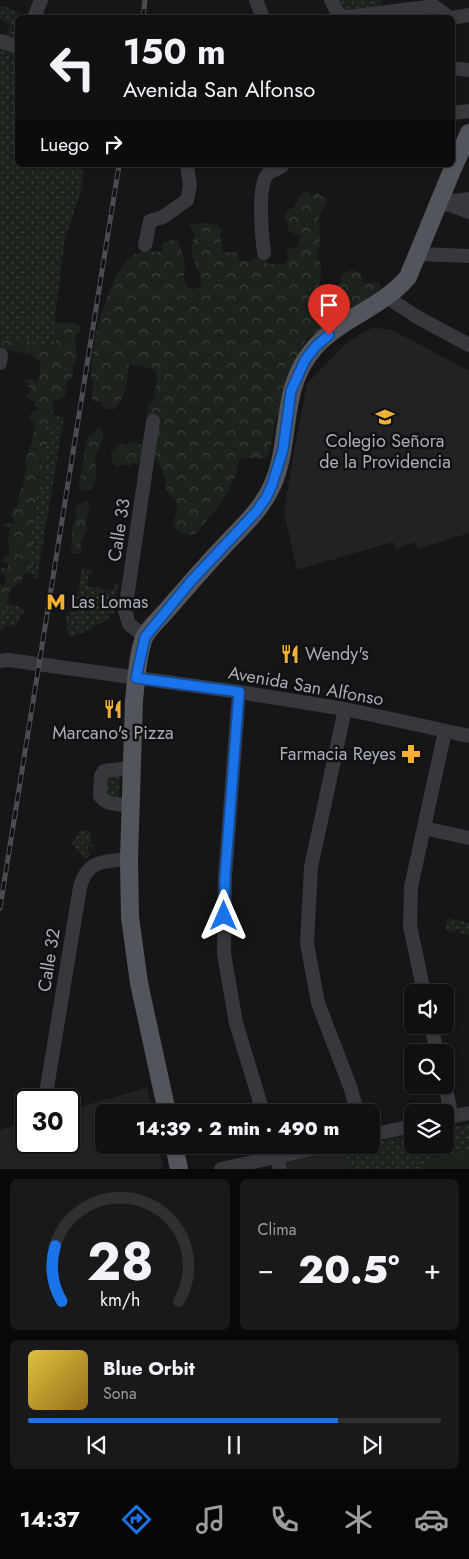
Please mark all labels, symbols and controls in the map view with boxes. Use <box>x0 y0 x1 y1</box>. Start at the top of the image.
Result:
text: 150 m <box>123 27 226 77</box>
icon: left <box>40 35 105 100</box>
text: Avenida San Alfonso <box>123 73 315 105</box>
icon: right <box>99 130 127 158</box>
text: Luego <box>40 131 89 158</box>
pin <box>308 284 350 335</box>
icon: arrive <box>315 291 343 319</box>
school or university icon: Colegio Señora de la Providencia <box>374 406 396 428</box>
place label: Colegio Señora de la Providencia <box>319 428 451 475</box>
street label: Calle 33 <box>101 496 137 563</box>
place label: Las Lomas <box>71 589 148 615</box>
metro station icon: Las Lomas <box>45 591 67 613</box>
place label: Wendy's <box>305 641 369 667</box>
restaurant icon: Wendy's <box>279 643 301 665</box>
street label: Avenida San Alfonso <box>226 660 386 712</box>
restaurant icon: Marcano's Pizza <box>102 698 124 720</box>
place label: Marcano's Pizza <box>52 720 174 746</box>
place label: Farmacia Reyes <box>279 741 396 767</box>
pharmacy icon: Farmacia Reyes <box>400 743 422 765</box>
position arrow <box>197 889 249 941</box>
street label: Calle 32 <box>31 926 67 994</box>
map controls <box>404 984 454 1154</box>
button: sound <box>404 984 454 1034</box>
button: search <box>404 1044 454 1094</box>
speed limit sign: 30 <box>15 1089 80 1154</box>
button: layers <box>404 1104 454 1154</box>
text: 14:39 · 2 min · 490 m <box>136 1115 339 1142</box>
text: Clima <box>258 1218 296 1241</box>
text: 28 <box>86 1224 153 1300</box>
text: 20.5° <box>298 1242 400 1297</box>
text: − <box>258 1249 274 1290</box>
text: + <box>424 1249 441 1290</box>
text: km/h <box>100 1287 140 1313</box>
text: Blue Orbit <box>103 1355 195 1382</box>
text: Sona <box>103 1382 137 1405</box>
icon: previous <box>83 1431 111 1459</box>
icon: pause <box>220 1431 248 1459</box>
icon: next <box>358 1431 386 1459</box>
icon: directions <box>119 1502 154 1537</box>
icon: music <box>193 1502 228 1537</box>
icon: phone <box>267 1502 302 1537</box>
icon: climate <box>341 1502 376 1537</box>
icon: car <box>414 1502 449 1537</box>
text: 14:37 <box>19 1503 80 1535</box>

